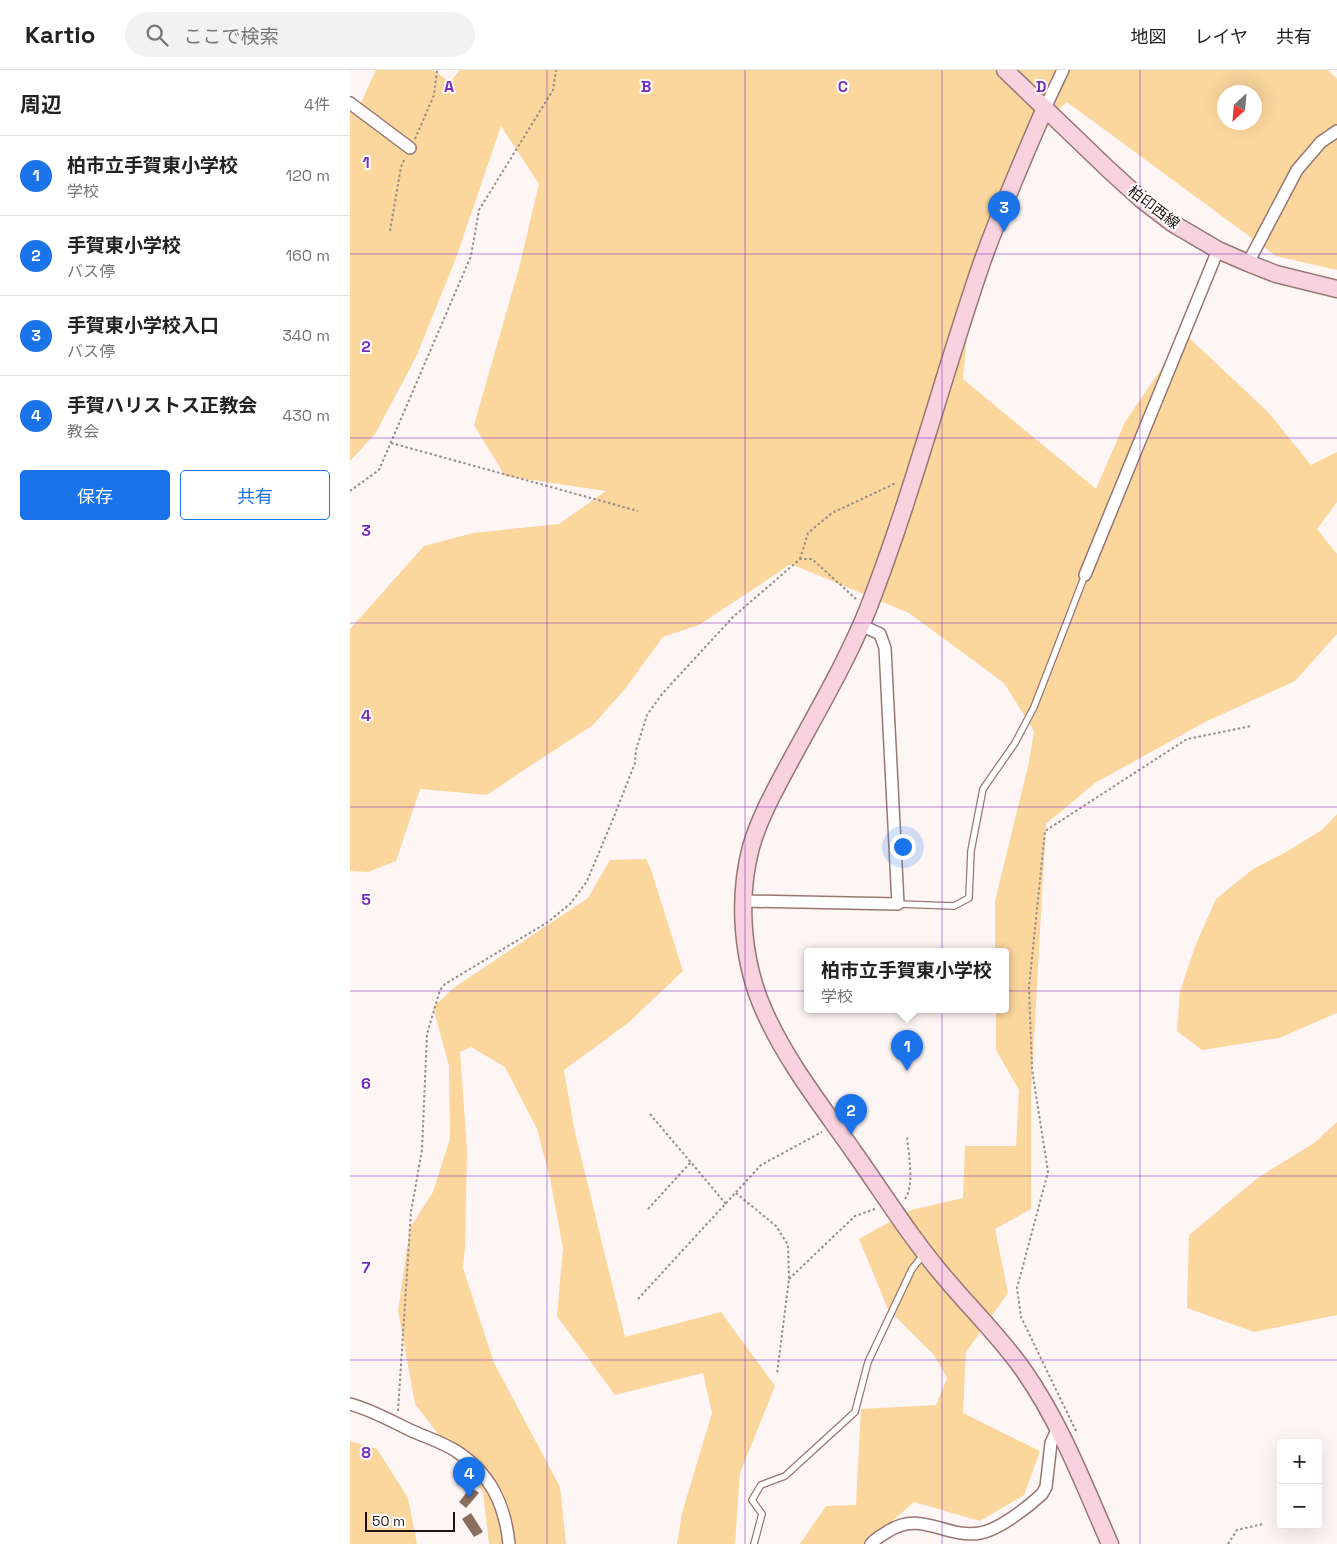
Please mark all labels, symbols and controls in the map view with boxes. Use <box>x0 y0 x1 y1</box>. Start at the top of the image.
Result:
search box <box>125 12 475 57</box>
text: Kartio <box>25 19 95 50</box>
icon: search <box>143 21 171 49</box>
text: ここで検索 <box>183 24 278 49</box>
text: 地図 <box>1131 25 1167 48</box>
text: レイヤ <box>1195 25 1248 48</box>
text: 共有 <box>1276 25 1312 48</box>
text: A <box>444 76 454 97</box>
text: B <box>641 76 651 97</box>
text: C <box>838 76 848 97</box>
text: D <box>1036 76 1046 97</box>
north arrow <box>1217 85 1262 130</box>
text: 周辺 <box>20 91 62 118</box>
text: 4件 <box>304 94 330 115</box>
text: 1 <box>362 152 370 173</box>
text: 柏市立手賀東小学校 <box>67 153 238 178</box>
text: 1 <box>32 165 40 186</box>
text: 120 m <box>286 165 330 186</box>
text: 学校 <box>67 181 99 202</box>
street label: 柏印西線 <box>1124 181 1184 233</box>
pin: 3 <box>988 191 1020 232</box>
text: 手賀東小学校 <box>67 233 181 258</box>
text: 2 <box>31 245 41 266</box>
text: 160 m <box>285 245 330 266</box>
text: バス停 <box>67 261 115 282</box>
text: 手賀東小学校入口 <box>67 313 219 338</box>
text: 3 <box>31 325 41 346</box>
text: 340 m <box>282 325 330 346</box>
text: 2 <box>361 336 371 357</box>
text: バス停 <box>67 341 115 362</box>
text: 手賀ハリストス正教会 <box>67 393 257 418</box>
text: 4 <box>31 405 41 426</box>
text: 430 m <box>282 405 330 426</box>
text: 教会 <box>67 421 99 442</box>
button: 保存 <box>20 470 170 520</box>
button: 共有 <box>180 470 330 520</box>
text: 3 <box>361 520 371 541</box>
text: 4 <box>361 705 371 726</box>
your location <box>890 834 916 860</box>
text: 5 <box>361 889 371 910</box>
popup <box>804 948 1009 1013</box>
text: 柏市立手賀東小学校 <box>821 958 992 983</box>
text: 学校 <box>821 986 853 1007</box>
pin: 1 <box>891 1030 923 1071</box>
text: 6 <box>361 1073 371 1094</box>
pin: 2 <box>835 1094 867 1135</box>
text: 7 <box>362 1257 371 1278</box>
map controls <box>1277 1439 1322 1529</box>
button: + <box>1277 1439 1322 1484</box>
text: 8 <box>361 1442 371 1463</box>
pin: 4 <box>453 1457 485 1498</box>
button: − <box>1277 1484 1322 1529</box>
scale bar <box>365 1509 455 1532</box>
text: 50 m <box>372 1512 405 1530</box>

